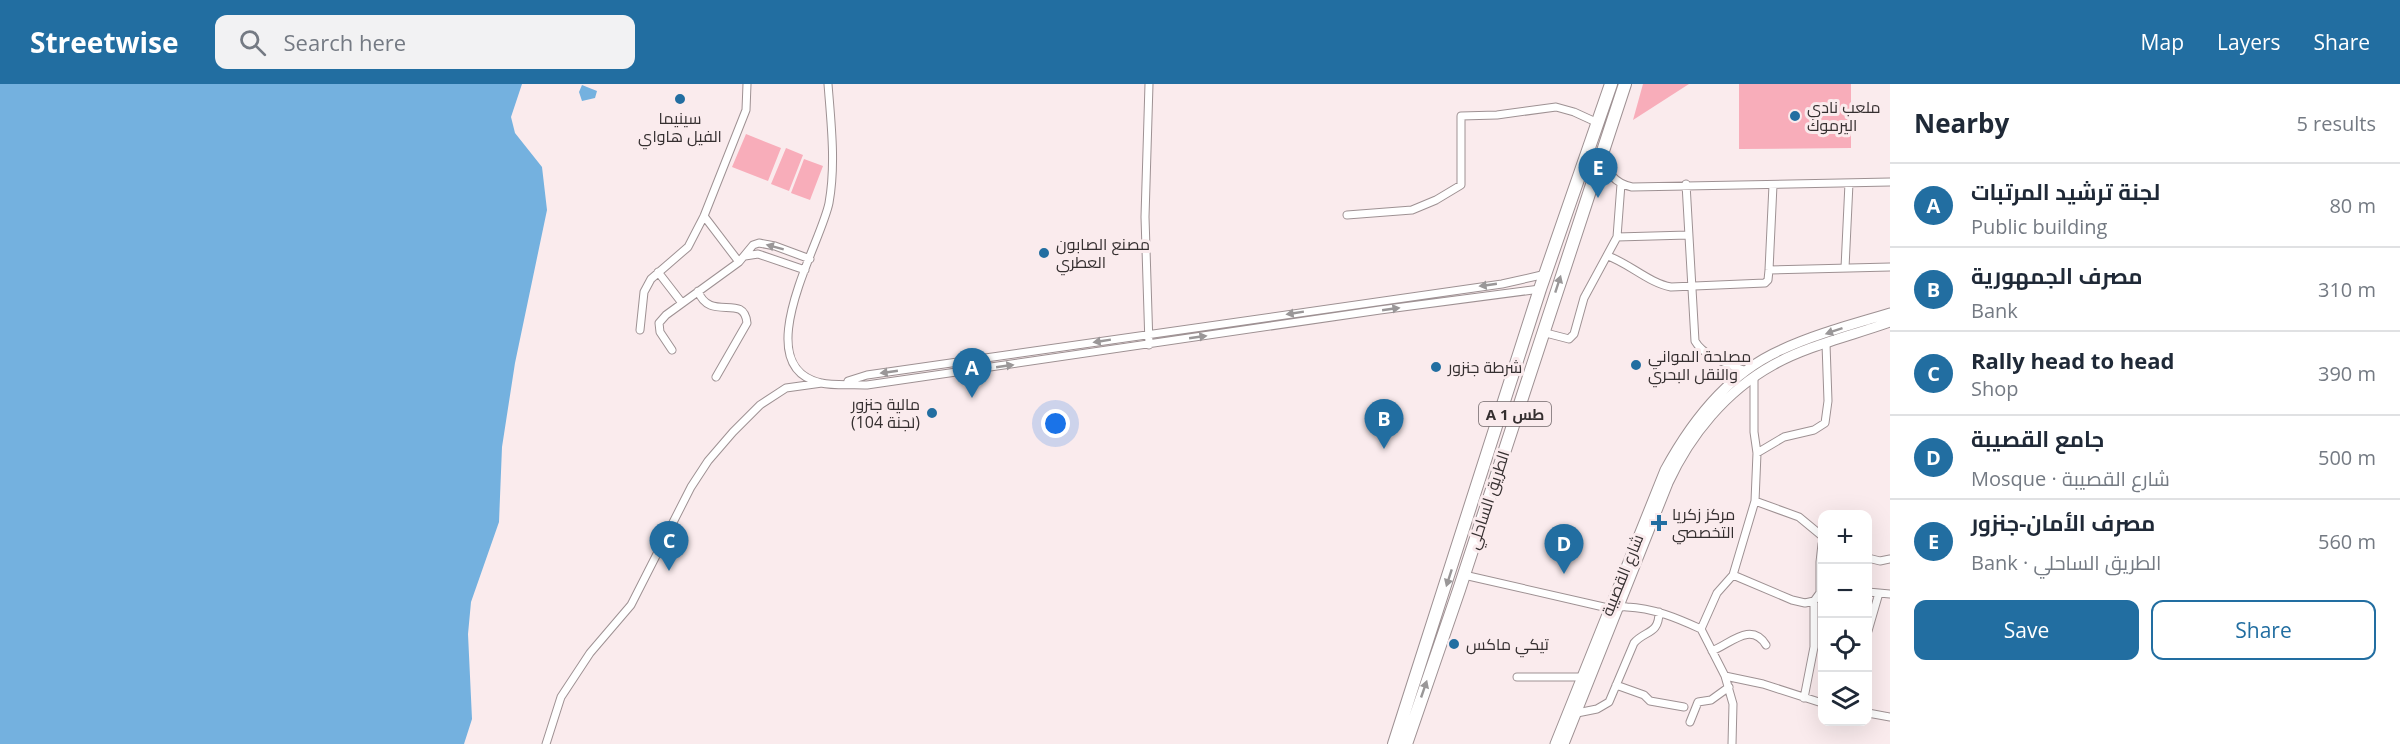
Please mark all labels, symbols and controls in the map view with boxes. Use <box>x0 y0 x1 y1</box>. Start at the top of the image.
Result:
search box <box>215 15 635 69</box>
text: Streetwise <box>30 23 179 61</box>
icon: search <box>236 26 269 59</box>
text: Search here <box>284 27 406 57</box>
text: Map <box>2141 28 2184 56</box>
text: Layers <box>2217 28 2281 56</box>
text: Share <box>2314 28 2370 56</box>
marker: سينيما الفيل هاواي <box>673 92 687 106</box>
place label: ملعب نادي اليرموك <box>1807 96 1881 136</box>
text: Nearby <box>1914 105 2009 141</box>
place label: سينيما الفيل هاواي <box>638 107 722 150</box>
marker: ملعب نادي اليرموك <box>1788 109 1802 123</box>
text: 5 results <box>2296 110 2376 137</box>
pin: E <box>1578 148 1618 198</box>
text: لجنة ترشيد المرتبات <box>1971 176 2160 206</box>
text: A <box>1927 192 1940 219</box>
text: 80 m <box>2329 192 2376 219</box>
text: Public building <box>1971 213 2107 240</box>
place label: مصنع الصابون العطري <box>1056 233 1150 276</box>
one-way arrow <box>766 242 784 251</box>
marker: مصنع الصابون العطري <box>1037 246 1051 260</box>
text: مصرف الجمهورية <box>1971 260 2142 290</box>
one-way arrow <box>1554 275 1563 293</box>
text: B <box>1927 276 1940 303</box>
text: 310 m <box>2318 276 2376 303</box>
one-way arrow <box>1479 281 1498 290</box>
text: Bank <box>1971 297 2018 324</box>
one-way arrow <box>1382 304 1401 313</box>
one-way arrow <box>1286 309 1305 318</box>
one-way arrow <box>1825 327 1843 337</box>
one-way arrow <box>1189 333 1208 342</box>
one-way arrow <box>1093 337 1112 346</box>
place label: مصلحة المواني والنقل البحري <box>1648 345 1751 388</box>
text: Rally head to head <box>1971 345 2174 375</box>
pin: A <box>952 348 992 398</box>
place label: شرطة جنزور <box>1447 356 1522 378</box>
marker: مصلحة المواني والنقل البحري <box>1629 358 1643 372</box>
marker: شرطة جنزور <box>1429 360 1443 374</box>
text: C <box>1927 360 1940 387</box>
text: 390 m <box>2318 360 2376 387</box>
one-way arrow <box>996 361 1015 370</box>
one-way arrow <box>879 368 898 377</box>
text: Shop <box>1971 375 2019 402</box>
place label: مالية جنزور (لجنة 104) <box>850 393 920 433</box>
pin: B <box>1364 400 1404 449</box>
road number: A 1 طس <box>1479 402 1551 426</box>
marker: مالية جنزور (لجنة 104) <box>925 406 939 420</box>
your location <box>1041 409 1070 438</box>
text: جامع القصيبة <box>1971 423 2104 453</box>
text: D <box>1926 444 1941 471</box>
text: 500 m <box>2318 444 2376 471</box>
street label: الطريق الساحلي <box>1462 448 1517 553</box>
text: Mosque · شارع القصيبة <box>1971 465 2170 492</box>
place label: مركز زكريا التخصصي <box>1672 503 1735 545</box>
text: مصرف الأمان-جنزور <box>1971 507 2155 537</box>
map controls <box>1818 510 1872 726</box>
button: + <box>1818 510 1872 564</box>
marker: مركز زكريا التخصصي <box>1650 514 1668 532</box>
pin: C <box>650 522 688 571</box>
pin: D <box>1544 524 1584 574</box>
text: E <box>1928 528 1939 555</box>
text: 560 m <box>2318 528 2376 555</box>
street label: شارع القصيبة <box>1596 531 1649 620</box>
text: Bank · الطريق الساحلي <box>1971 549 2161 576</box>
button: − <box>1818 564 1872 618</box>
one-way arrow <box>1443 569 1453 587</box>
button: Save <box>1914 600 2139 660</box>
button: Share <box>2151 600 2376 660</box>
button: locate <box>1818 618 1872 672</box>
place label: تيكي ماكس <box>1466 633 1549 658</box>
marker: تيكي ماكس <box>1447 637 1461 651</box>
button: layers <box>1818 672 1872 726</box>
one-way arrow <box>1420 679 1430 697</box>

